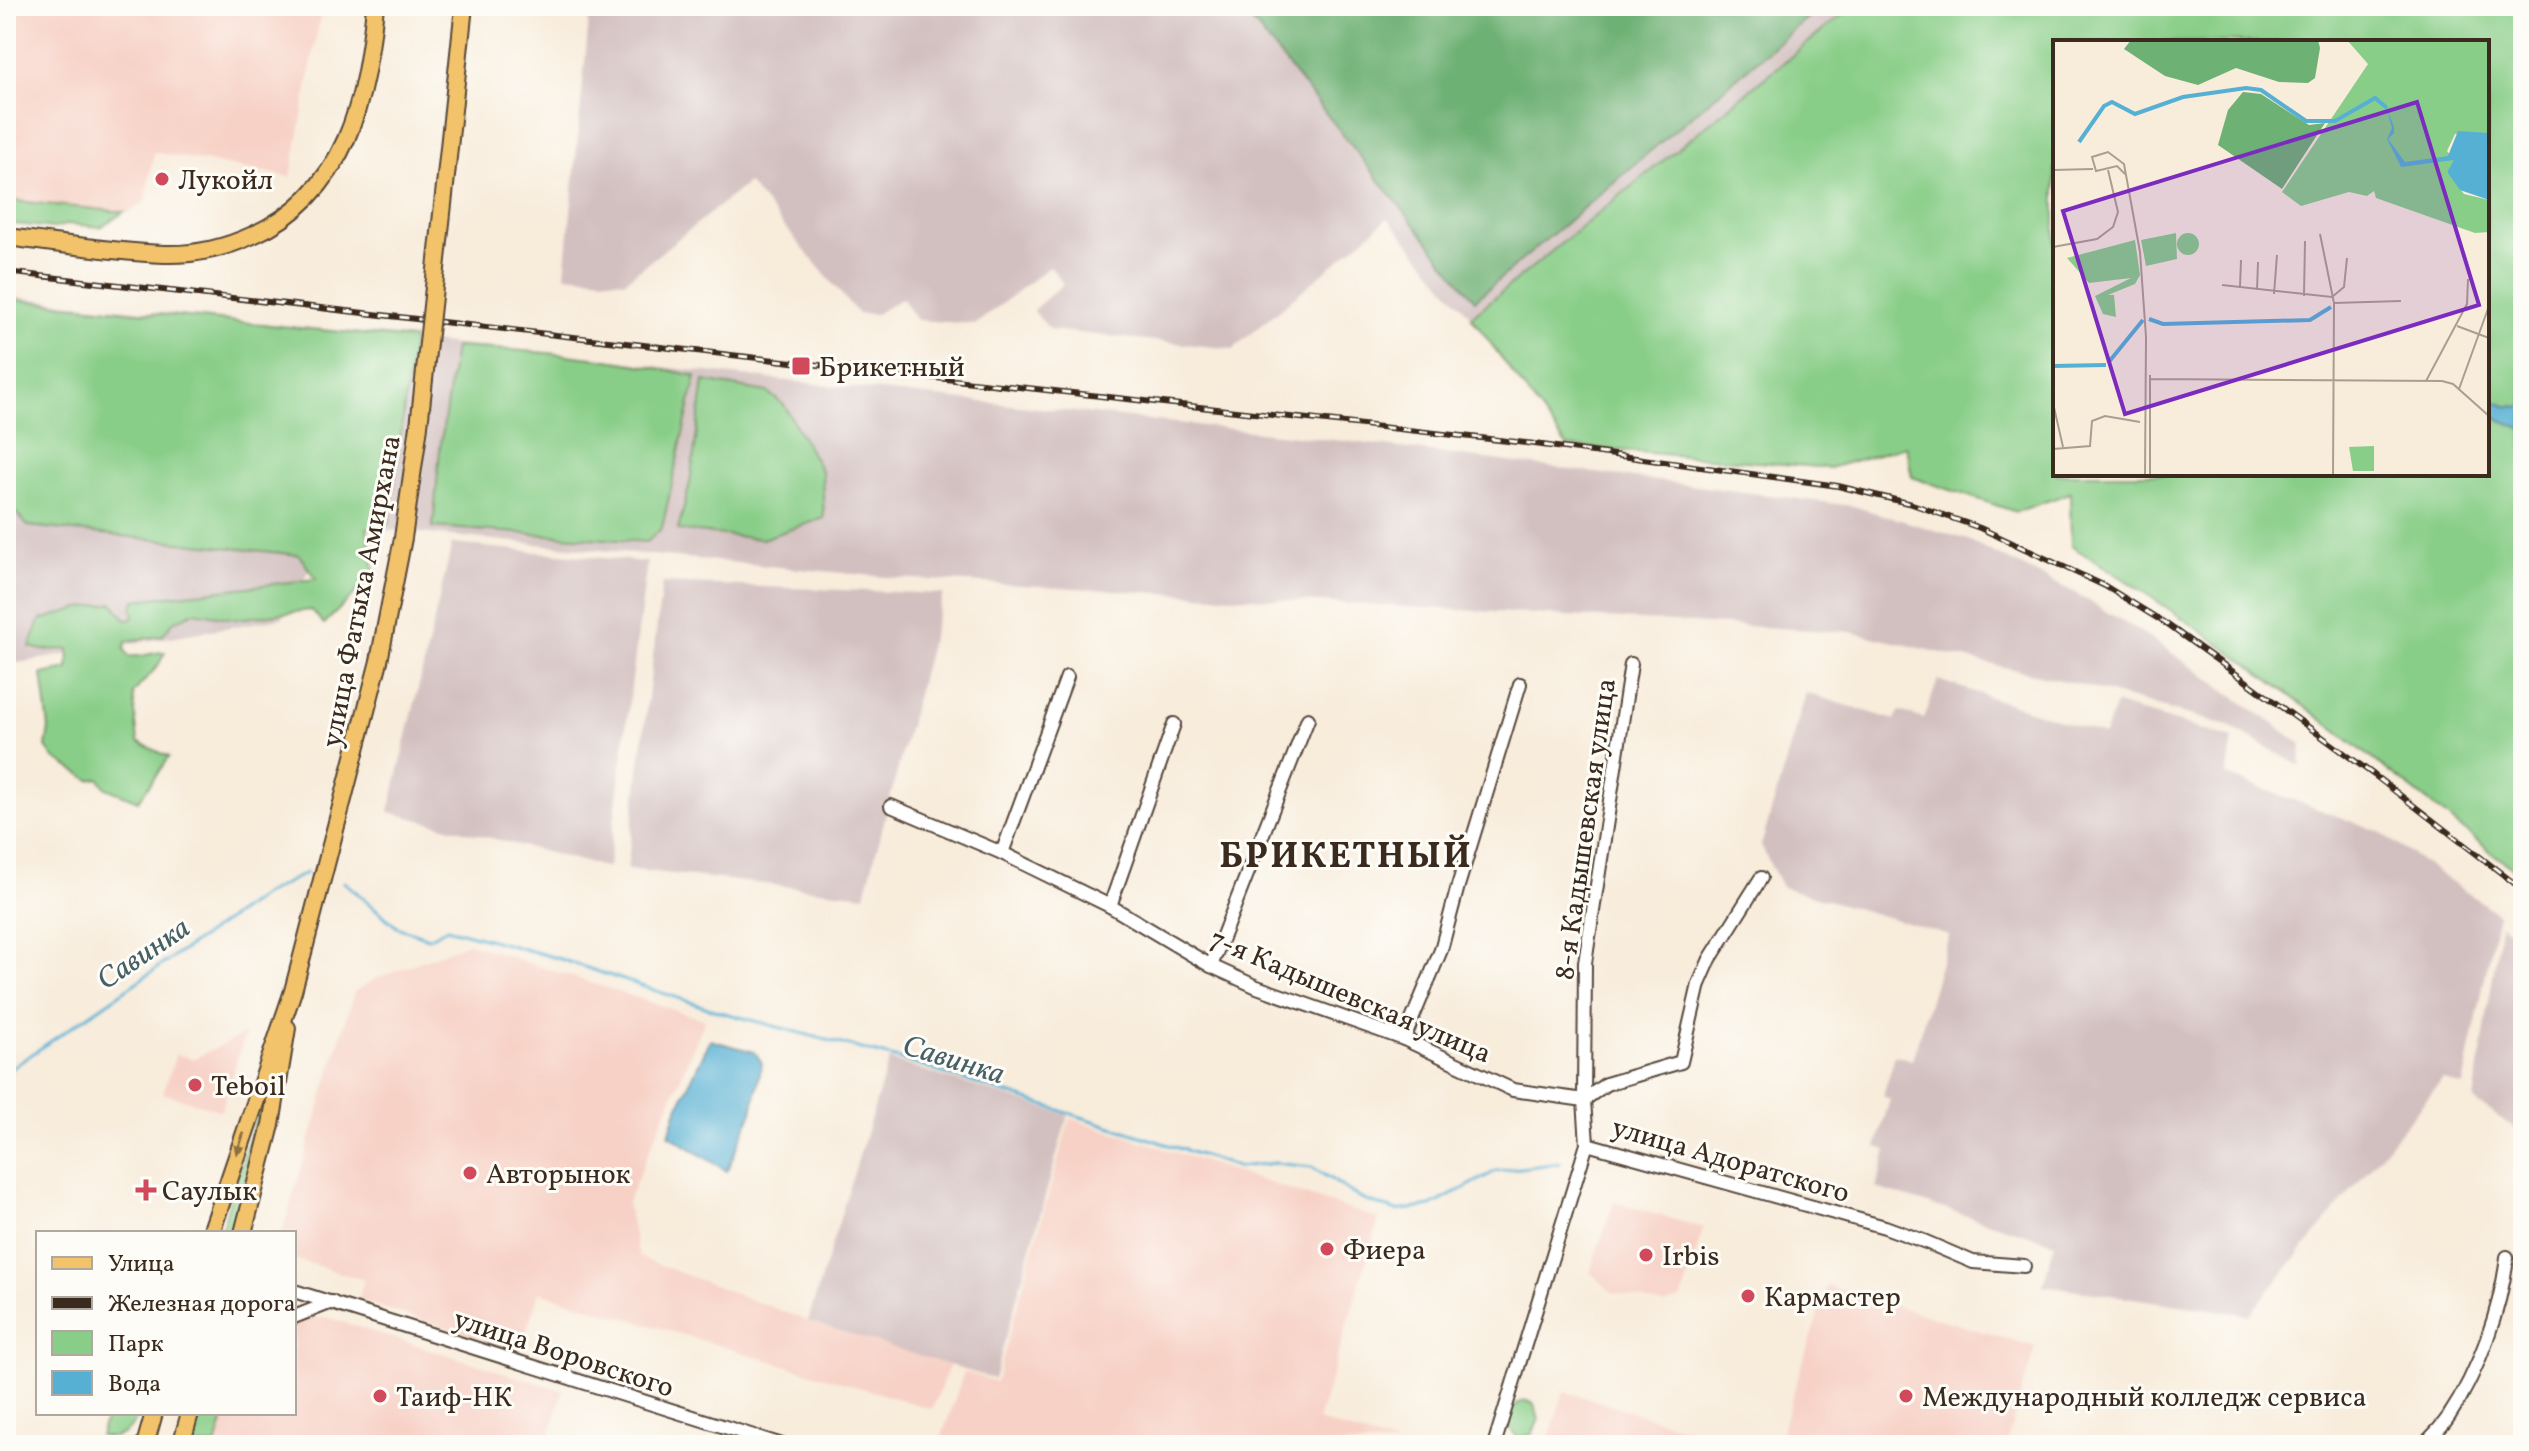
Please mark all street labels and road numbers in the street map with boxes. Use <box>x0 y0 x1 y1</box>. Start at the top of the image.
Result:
street label: улица Фатыха Амирхана <box>313 432 412 751</box>
street label: 8-я Кадышевская улица <box>1546 676 1627 983</box>
street label: 7-я Кадышевская улица <box>1203 920 1497 1074</box>
street label: улица Адоратского <box>1607 1109 1854 1214</box>
street label: улица Воровского <box>448 1300 679 1408</box>

